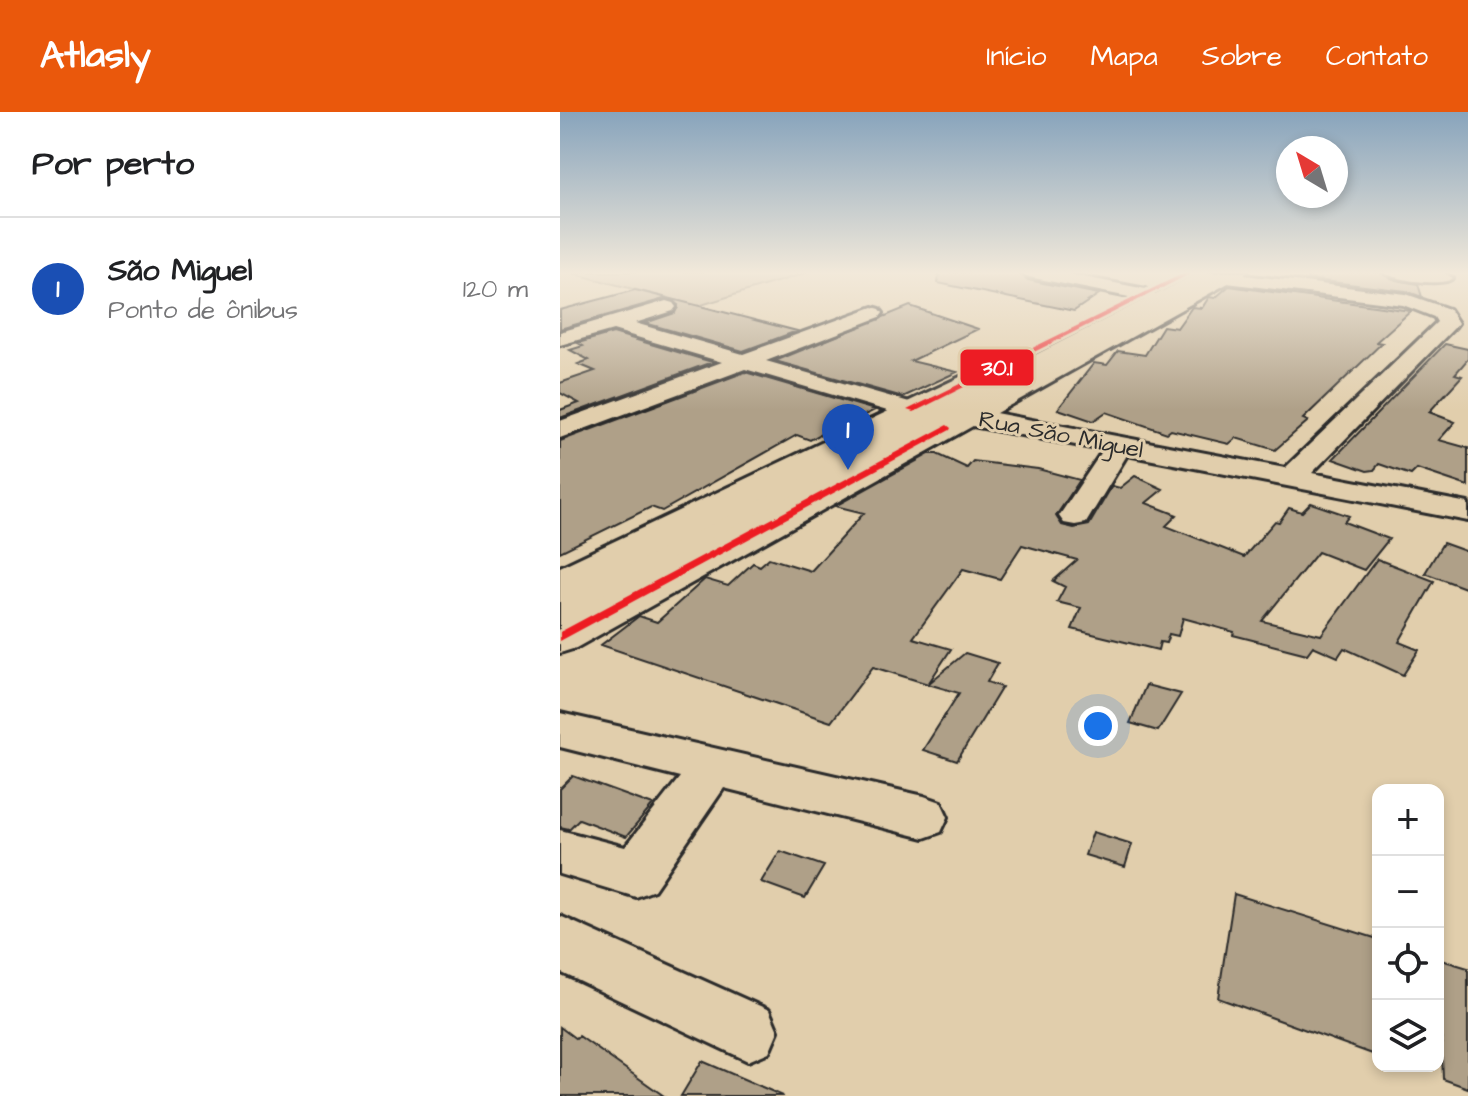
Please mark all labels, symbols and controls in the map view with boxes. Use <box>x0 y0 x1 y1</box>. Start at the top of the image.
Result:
text: Atlasly <box>40 30 151 82</box>
text: Início <box>986 37 1046 76</box>
text: Mapa <box>1090 37 1158 76</box>
text: Sobre <box>1202 37 1282 76</box>
text: Contato <box>1326 37 1428 76</box>
north arrow <box>1276 136 1348 208</box>
text: Por perto <box>32 140 194 188</box>
text: São Miguel <box>108 250 252 292</box>
text: 1 <box>56 271 60 307</box>
text: 120 m <box>463 271 528 307</box>
text: Ponto de ônibus <box>108 292 298 328</box>
line badge: 30.1 <box>959 348 1035 387</box>
text: 30.1 <box>981 353 1013 384</box>
street label: Rua São Miguel <box>976 402 1146 469</box>
pin: 1 <box>822 404 874 470</box>
your location <box>1078 706 1118 746</box>
map controls <box>1372 784 1444 1072</box>
button: + <box>1372 784 1444 856</box>
button: − <box>1372 856 1444 928</box>
button: locate <box>1372 928 1444 1000</box>
button: layers <box>1372 1000 1444 1072</box>

